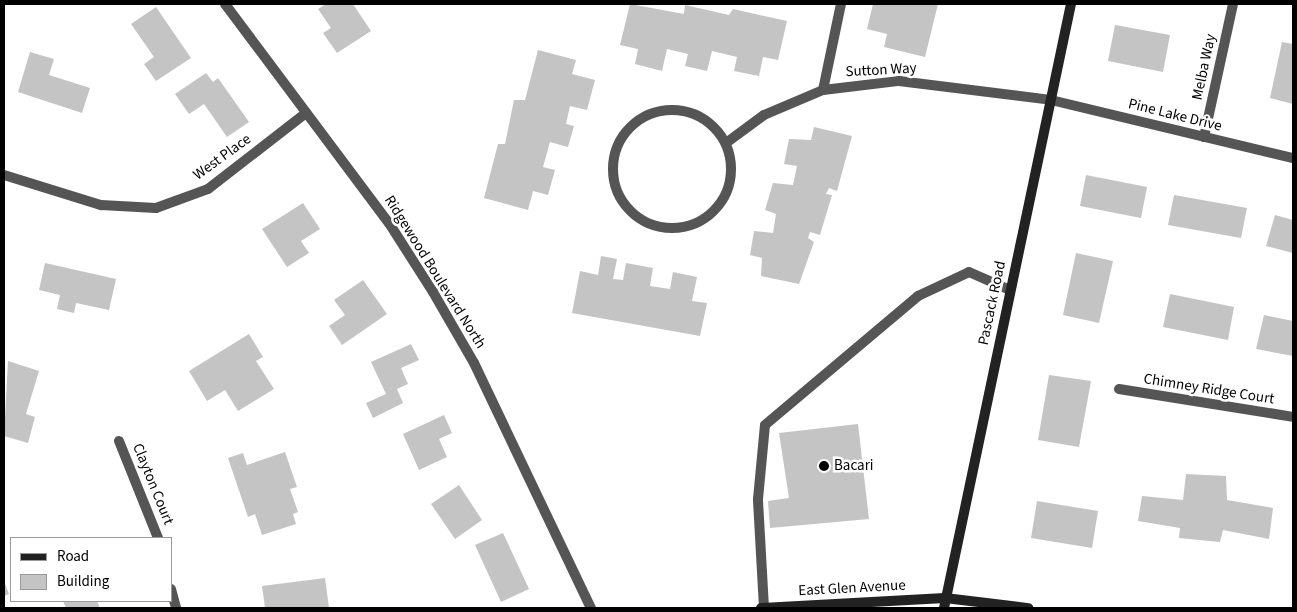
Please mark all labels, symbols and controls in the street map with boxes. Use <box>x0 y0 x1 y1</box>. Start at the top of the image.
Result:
street label: Melba Way <box>1188 32 1220 102</box>
street label: Sutton Way <box>845 59 917 81</box>
street label: Pine Lake Drive <box>1126 95 1224 135</box>
street label: West Place <box>190 130 254 184</box>
street label: Ridgewood Boulevard North <box>380 192 490 352</box>
street label: Pascack Road <box>974 259 1010 347</box>
street label: Chimney Ridge Court <box>1142 370 1276 408</box>
street label: Clayton Court <box>128 441 178 527</box>
place label: Bacari <box>834 457 874 475</box>
marker: Bacari <box>818 460 830 472</box>
legend <box>10 537 172 602</box>
text: Road <box>57 546 89 567</box>
text: Building <box>57 571 109 592</box>
street label: East Glen Avenue <box>798 576 906 600</box>

